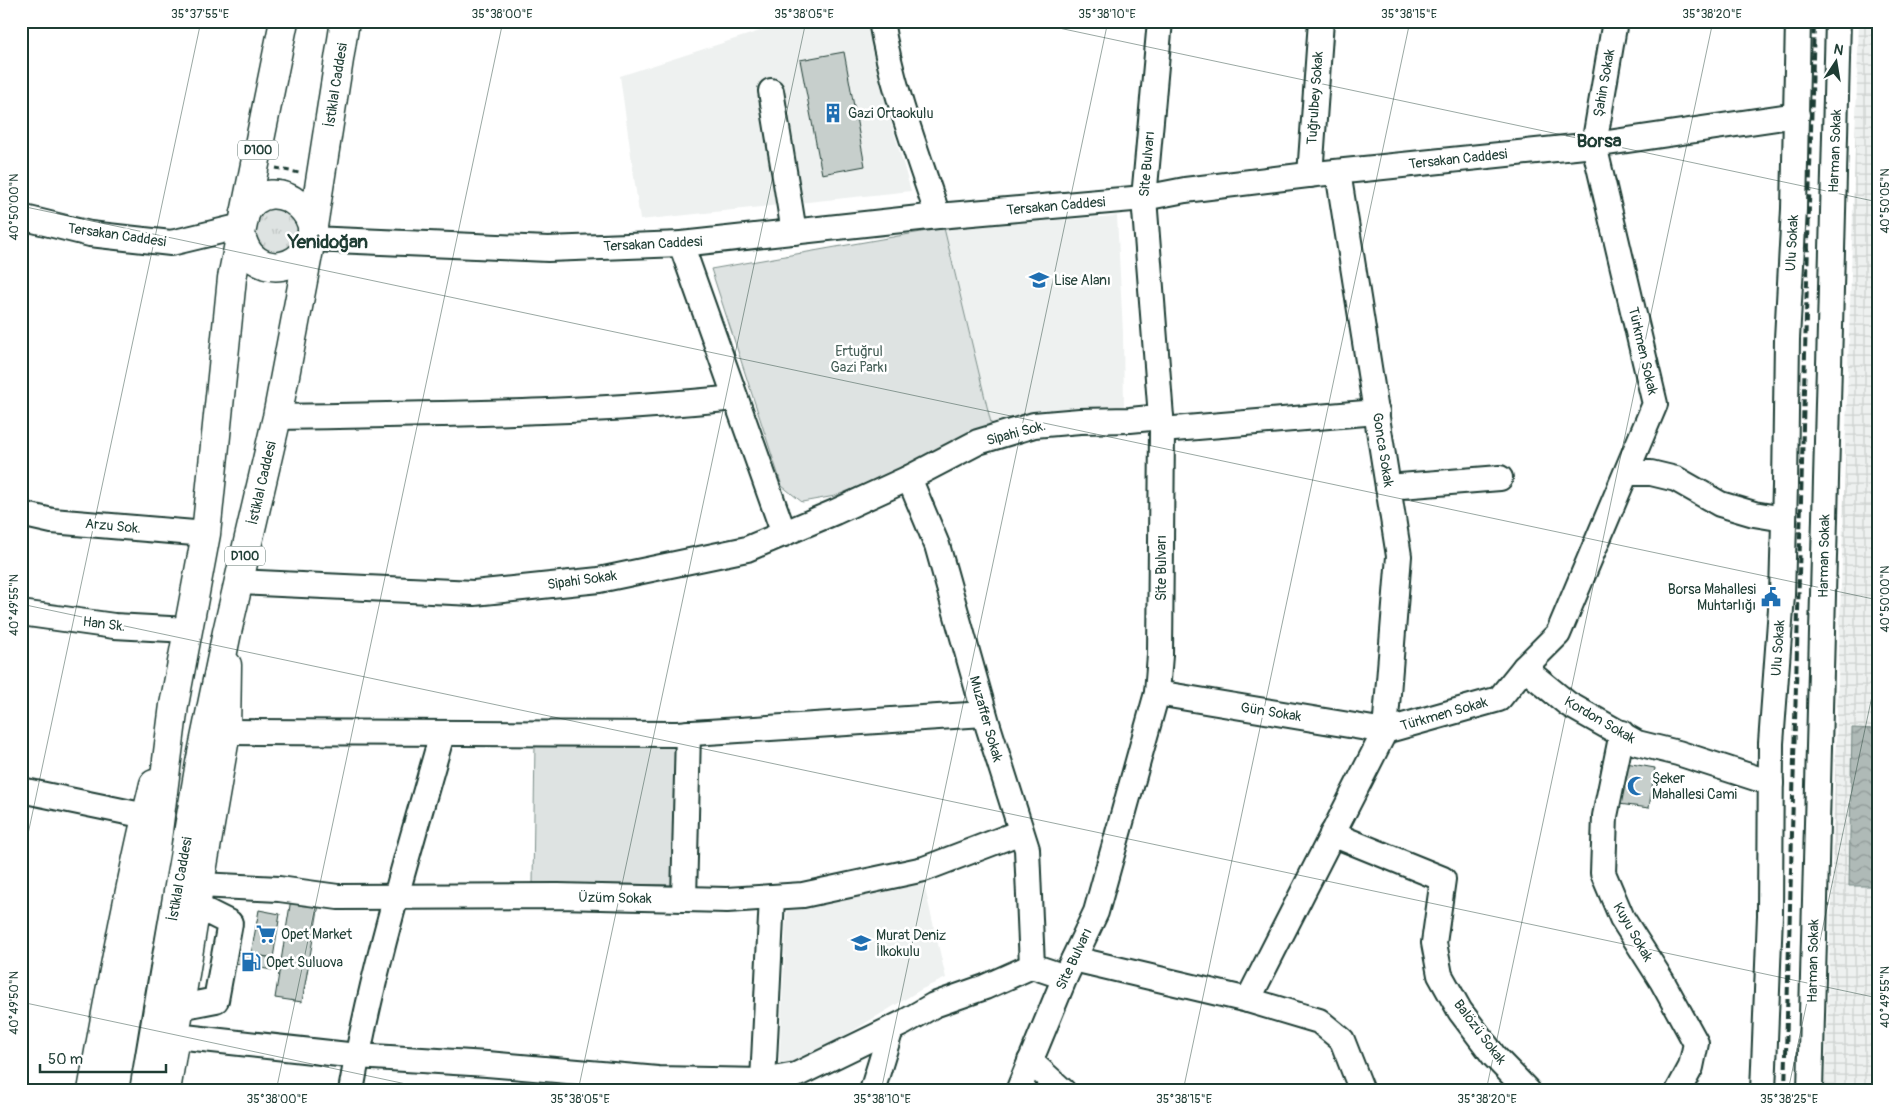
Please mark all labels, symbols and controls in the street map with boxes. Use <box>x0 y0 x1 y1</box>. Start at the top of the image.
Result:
text: 35°37'55"E <box>171 7 229 22</box>
text: 35°38'00"E <box>471 7 533 22</box>
text: 35°38'05"E <box>774 7 834 22</box>
text: 35°38'10"E <box>1078 7 1136 22</box>
text: 35°38'15"E <box>1381 7 1437 22</box>
text: 35°38'20"E <box>1682 7 1742 22</box>
north arrow <box>1812 38 1862 88</box>
text: N <box>1832 40 1845 59</box>
street label: İstiklal Caddesi <box>321 41 351 128</box>
street label: Şahin Sokak <box>1590 48 1618 118</box>
street label: Tuğrulbey Sokak <box>1303 50 1327 145</box>
building icon: Gazi Ortaokulu <box>822 102 844 124</box>
place label: Gazi Ortaokulu <box>848 105 933 122</box>
street label: Harman Sokak <box>1825 109 1845 193</box>
district label: Borsa <box>1576 129 1622 153</box>
street label: Site Bulvarı <box>1136 130 1158 198</box>
road number: D100 <box>238 140 278 160</box>
street label: Tersakan Caddesi <box>1408 145 1509 173</box>
text: 40°50'05"N <box>1878 168 1893 234</box>
text: 40°50'00"N <box>7 174 22 240</box>
street label: Tersakan Caddesi <box>1006 193 1107 219</box>
street label: Ulu Sokak <box>1782 214 1802 272</box>
street label: Tersakan Caddesi <box>67 220 168 250</box>
district label: Yenidoğan <box>287 230 368 254</box>
street label: Tersakan Caddesi <box>603 233 703 255</box>
school or university icon: Lise Alanı <box>1028 269 1050 291</box>
place label: Lise Alanı <box>1054 272 1111 289</box>
street label: Türkmen Sokak <box>1625 305 1661 397</box>
park label: Ertuğrul Gazi Parkı <box>831 343 887 376</box>
street label: Gonca Sokak <box>1369 412 1397 489</box>
street label: Sipahi Sok. <box>985 417 1047 449</box>
street label: İstiklal Caddesi <box>244 439 280 526</box>
street label: Harman Sokak <box>1815 514 1833 598</box>
street label: Arzu Sok. <box>84 515 142 537</box>
street label: Site Bulvarı <box>1153 535 1170 601</box>
road number: D100 <box>225 546 265 566</box>
text: 40°50'00"N <box>1878 566 1893 632</box>
street label: Sipahi Sokak <box>546 567 618 593</box>
text: 40°49'55"N <box>7 574 22 636</box>
place label: Borsa Mahallesi Muhtarlığı <box>1668 581 1757 614</box>
public building icon: Borsa Mahallesi Muhtarlığı <box>1760 586 1782 608</box>
street label: Han Sk. <box>82 613 126 635</box>
street label: Ulu Sokak <box>1768 619 1788 677</box>
street label: Muzaffer Sokak <box>966 674 1006 764</box>
street label: Türkmen Sokak <box>1399 693 1490 735</box>
street label: Kordon Sokak <box>1561 693 1639 747</box>
street label: Gün Sokak <box>1239 699 1303 725</box>
place label: Şeker Mahallesi Cami <box>1652 770 1738 803</box>
mosque icon: Şeker Mahallesi Cami <box>1626 775 1648 797</box>
street label: İstiklal Caddesi <box>164 835 196 922</box>
street label: Üzüm Sokak <box>578 889 652 907</box>
street label: Kuyu Sokak <box>1609 899 1657 965</box>
street label: Harman Sokak <box>1804 919 1822 1003</box>
supermarket icon: Opet Market <box>255 923 277 945</box>
street label: Site Bulvarı <box>1052 925 1096 993</box>
place label: Opet Market <box>281 926 352 943</box>
place label: Murat Deniz İlkokulu <box>876 927 946 960</box>
school or university icon: Murat Deniz İlkokulu <box>850 932 872 954</box>
fuel station icon: Opet Suluova <box>240 951 262 973</box>
place label: Opet Suluova <box>266 954 343 971</box>
text: 40°49'55"N <box>1878 966 1893 1028</box>
text: 40°49'50"N <box>7 971 22 1035</box>
street label: Balözü Sokak <box>1450 996 1510 1068</box>
scale bar <box>40 1042 166 1074</box>
text: 50 m <box>48 1050 83 1069</box>
text: 35°38'00"E <box>246 1092 308 1107</box>
text: 35°38'05"E <box>550 1092 610 1107</box>
text: 35°38'10"E <box>853 1092 911 1107</box>
text: 35°38'15"E <box>1156 1092 1212 1107</box>
text: 35°38'20"E <box>1457 1092 1517 1107</box>
text: 35°38'25"E <box>1760 1092 1818 1107</box>

